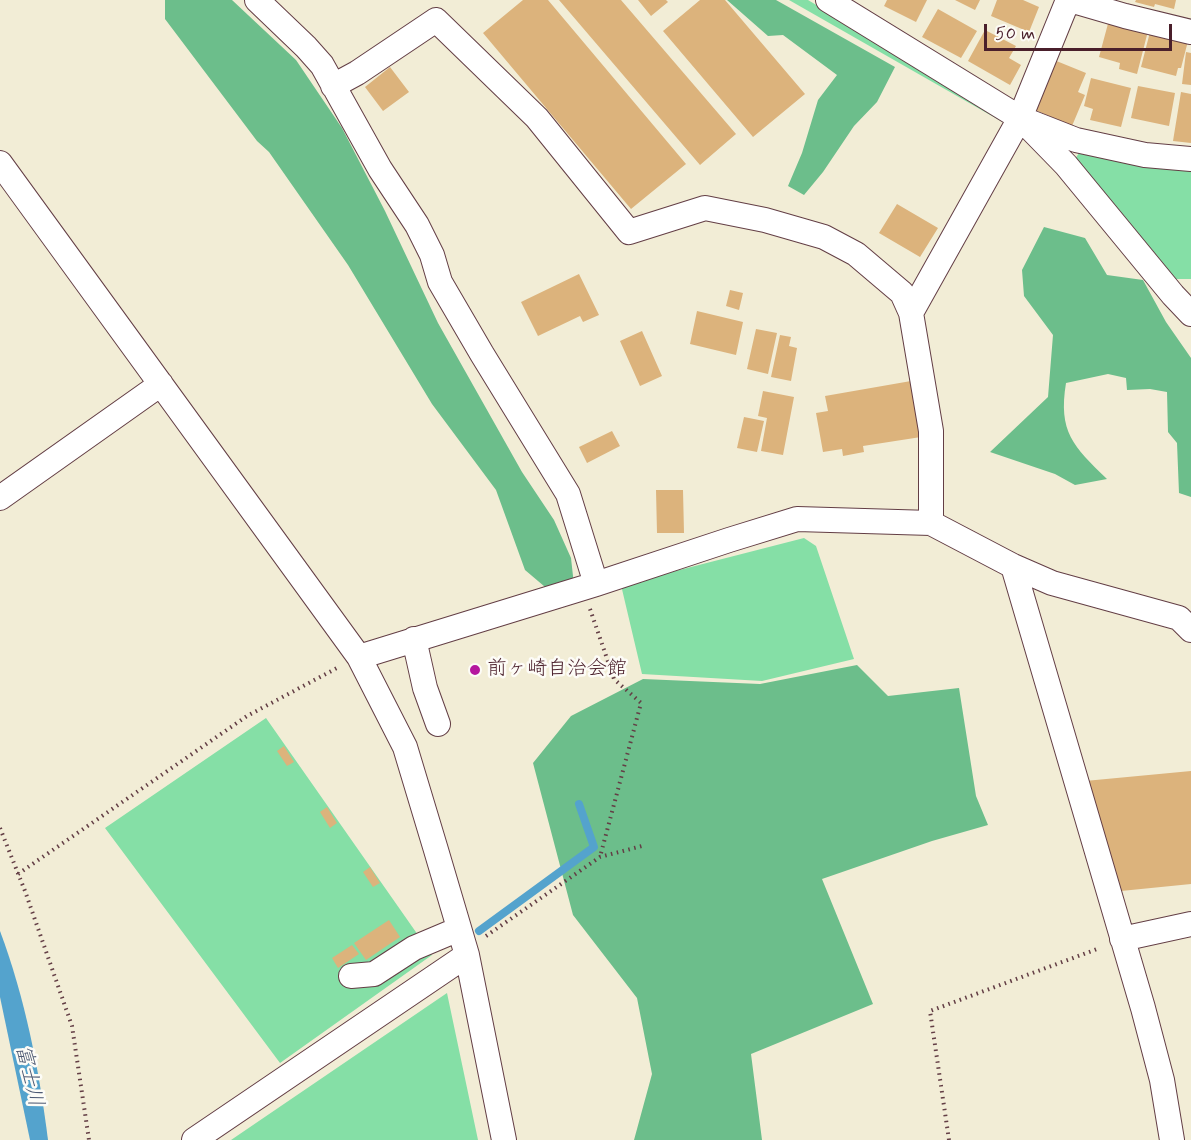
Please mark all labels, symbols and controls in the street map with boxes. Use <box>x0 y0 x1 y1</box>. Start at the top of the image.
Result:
scale bar <box>987 12 1174 50</box>
text: 50 m <box>995 22 1035 46</box>
place label: 前ヶ崎自治会館 <box>487 658 627 682</box>
marker: 前ヶ崎自治会館 <box>468 663 482 677</box>
water label: 富士川 <box>9 1042 47 1110</box>

